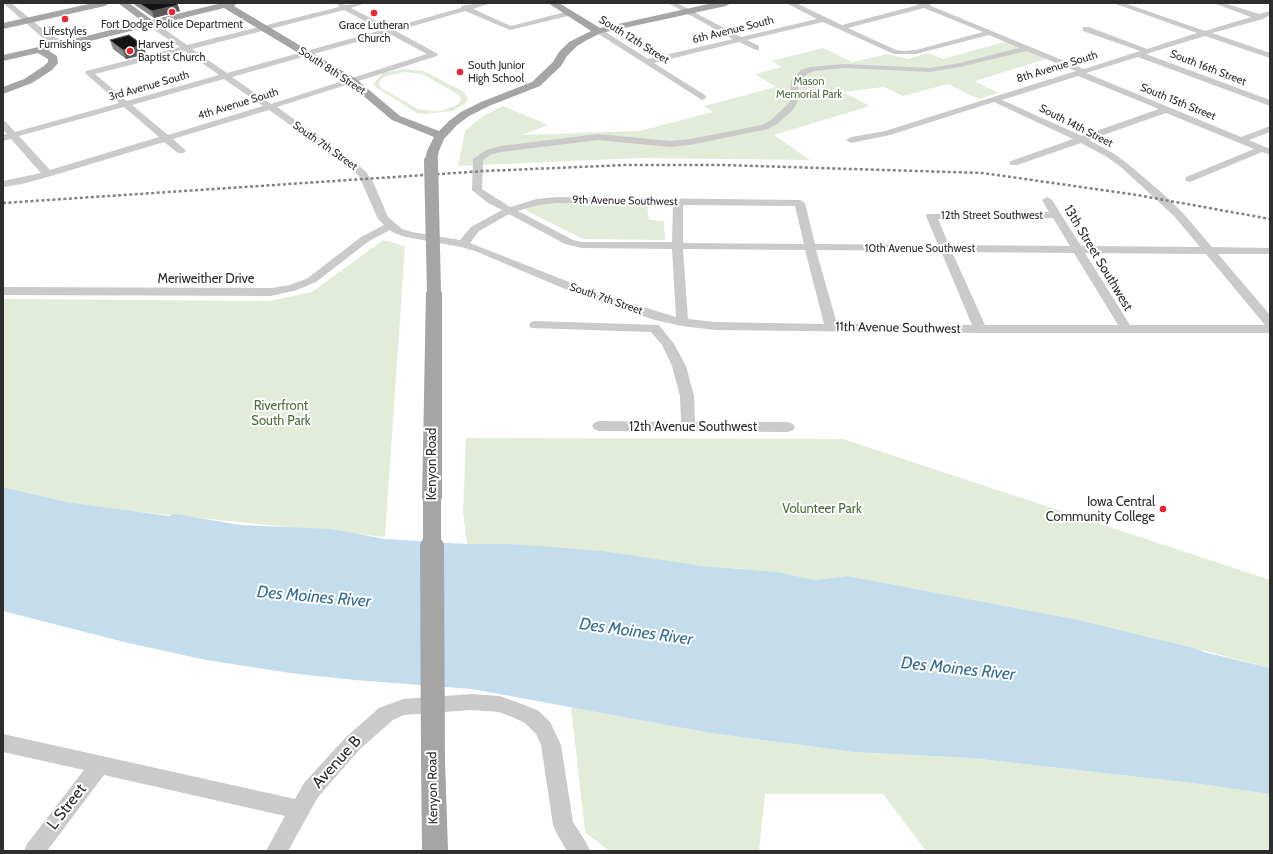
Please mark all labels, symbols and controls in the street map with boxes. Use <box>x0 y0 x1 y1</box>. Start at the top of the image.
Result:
marker: Fort Dodge Police Department <box>167 7 177 17</box>
marker: Grace Lutheran Church <box>369 8 379 18</box>
street label: South 12th Street <box>597 13 671 67</box>
street label: 6th Avenue South <box>691 13 775 47</box>
marker: Lifestyles Furnishings <box>60 14 70 24</box>
place label: Fort Dodge Police Department <box>101 18 243 32</box>
place label: Grace Lutheran Church <box>339 19 409 45</box>
place label: Lifestyles Furnishings <box>39 25 91 51</box>
place label: Harvest Baptist Church <box>138 38 205 64</box>
street label: South 8th Street <box>296 44 368 98</box>
marker: Harvest Baptist Church <box>125 46 135 56</box>
street label: South 16th Street <box>1168 47 1248 89</box>
street label: 8th Avenue South <box>1015 48 1099 86</box>
place label: South Junior High School <box>468 59 525 85</box>
marker: South Junior High School <box>455 67 465 77</box>
street label: 3rd Avenue South <box>107 68 191 104</box>
park label: Mason Memorial Park <box>776 75 842 101</box>
street label: South 15th Street <box>1138 81 1218 123</box>
street label: 4th Avenue South <box>196 85 280 123</box>
street label: South 14th Street <box>1037 102 1115 150</box>
street label: South 7th Street <box>290 119 360 173</box>
street label: 9th Avenue Southwest <box>572 193 678 209</box>
street label: 13th Street Southwest <box>1060 202 1136 314</box>
street label: 12th Street Southwest <box>941 209 1043 223</box>
street label: 10th Avenue Southwest <box>865 242 975 256</box>
street label: Meriweither Drive <box>158 271 254 287</box>
street label: South 7th Street <box>568 280 644 318</box>
street label: 11th Avenue Southwest <box>835 319 961 337</box>
park label: Riverfront South Park <box>251 398 311 429</box>
street label: 12th Avenue Southwest <box>629 419 757 435</box>
street label: Kenyon Road <box>424 428 440 500</box>
place label: Iowa Central Community College <box>1046 494 1155 525</box>
park label: Volunteer Park <box>782 501 862 517</box>
marker: Iowa Central Community College <box>1158 504 1168 514</box>
water label: Des Moines River <box>256 582 372 612</box>
water label: Des Moines River <box>578 614 694 650</box>
water label: Des Moines River <box>900 653 1016 685</box>
street label: Avenue B <box>308 732 366 792</box>
street label: Kenyon Road <box>425 752 441 824</box>
street label: L Street <box>43 780 91 834</box>

